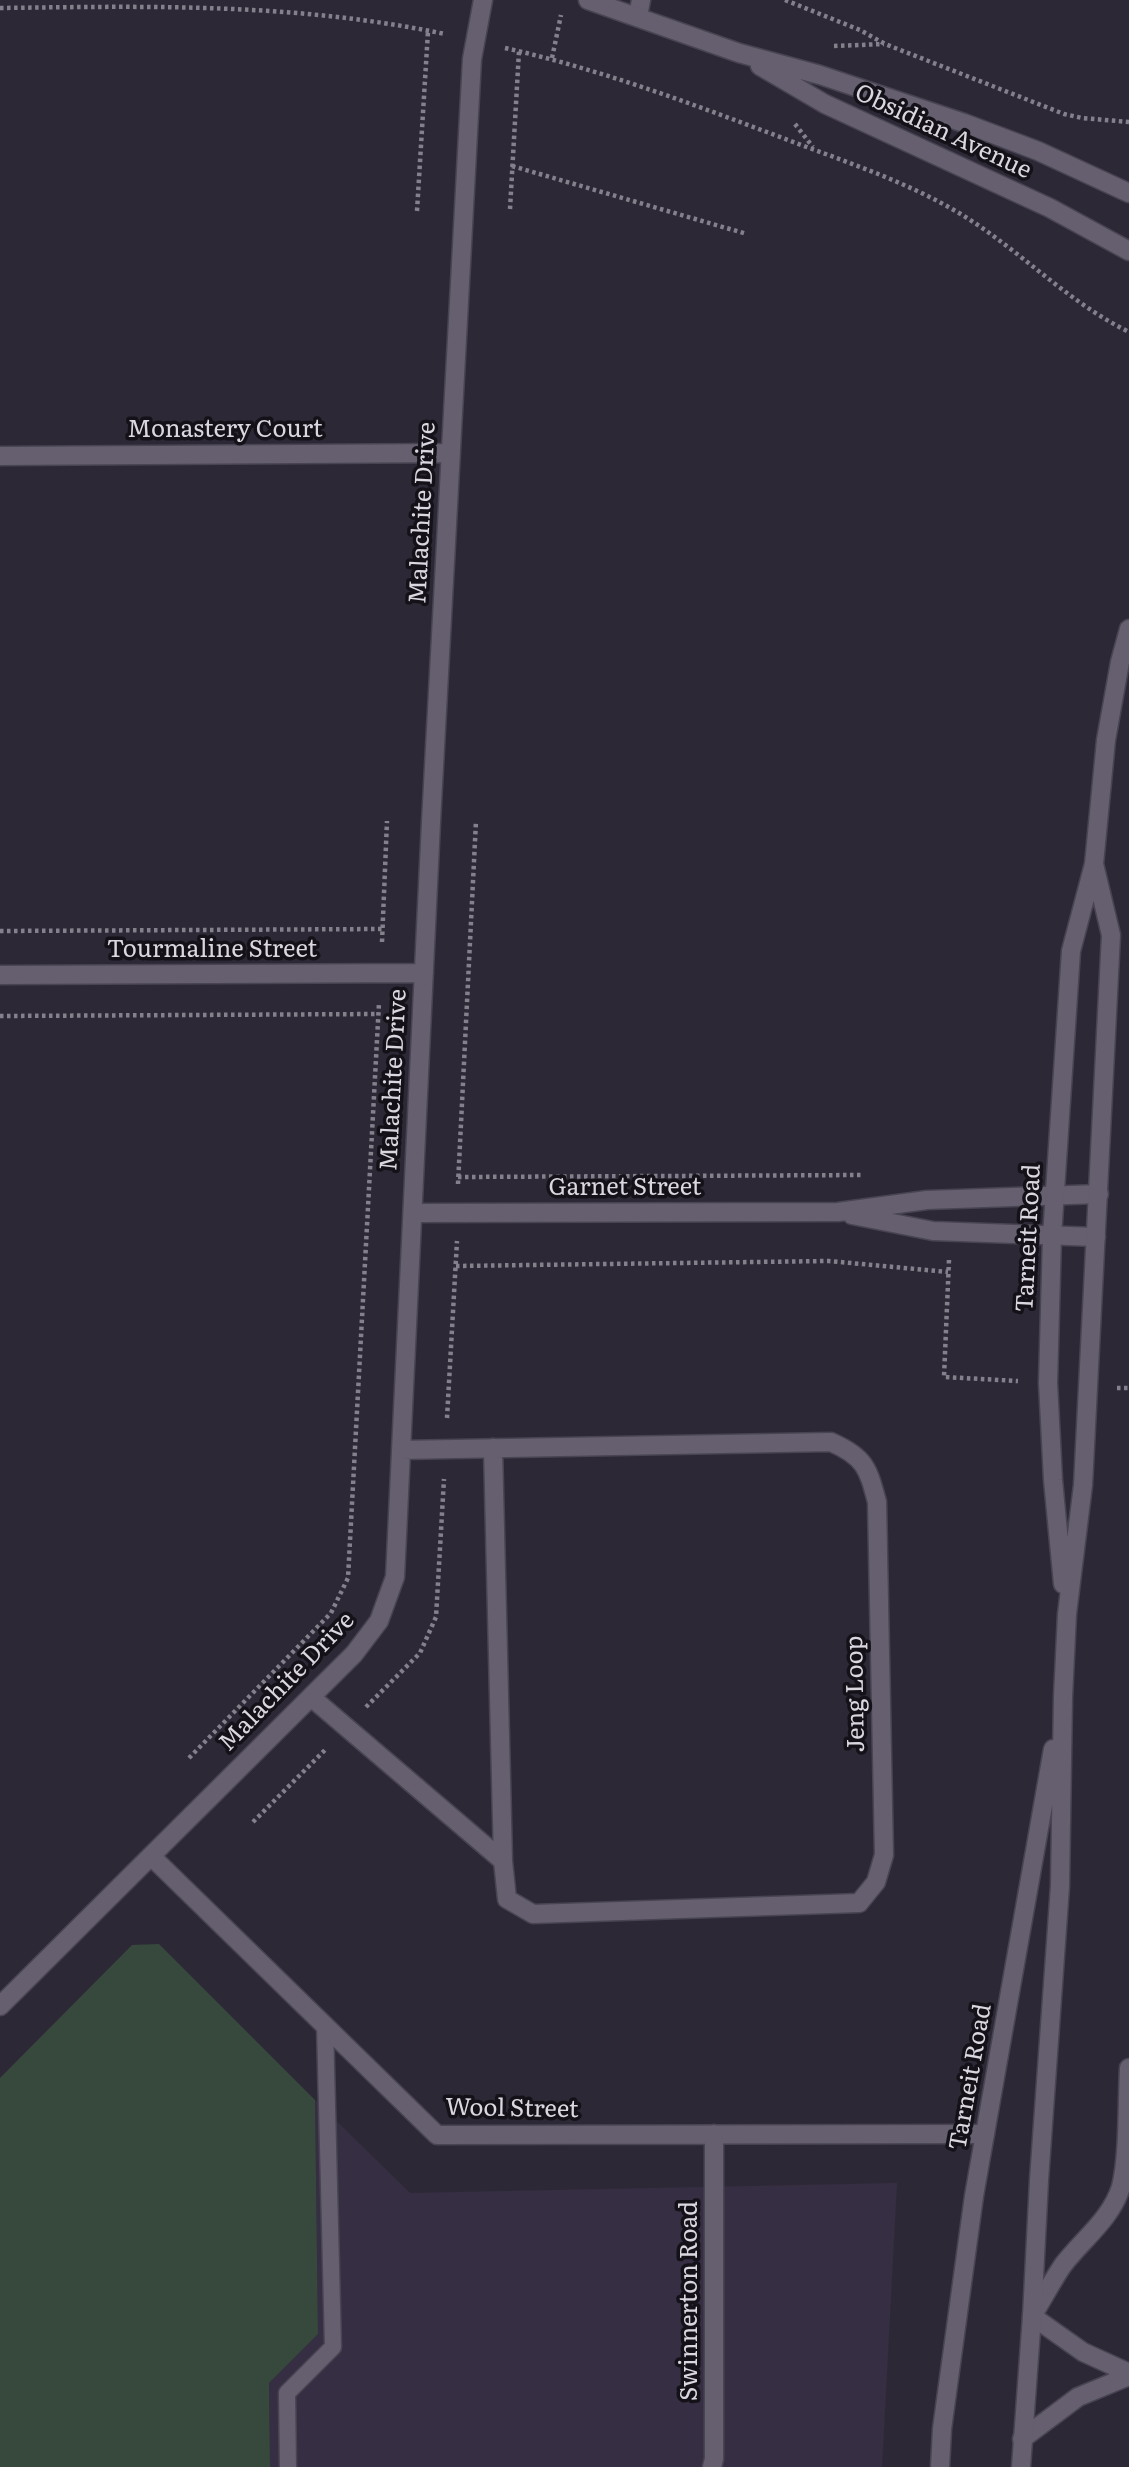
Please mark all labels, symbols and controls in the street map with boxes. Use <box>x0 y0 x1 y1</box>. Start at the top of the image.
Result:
street label: Obsidian Avenue <box>850 78 1036 186</box>
street label: Monastery Court <box>127 416 323 444</box>
street label: Malachite Drive <box>404 421 442 605</box>
street label: Tourmaline Street <box>107 936 317 964</box>
street label: Malachite Drive <box>375 988 413 1172</box>
street label: Tarneit Road <box>1011 1163 1047 1313</box>
street label: Garnet Street <box>548 1174 702 1202</box>
street label: Malachite Drive <box>213 1606 361 1758</box>
street label: Jeng Loop <box>841 1635 871 1753</box>
street label: Tarneit Road <box>944 2001 998 2153</box>
street label: Wool Street <box>445 2093 579 2125</box>
street label: Swinnerton Road <box>676 2201 704 2401</box>

